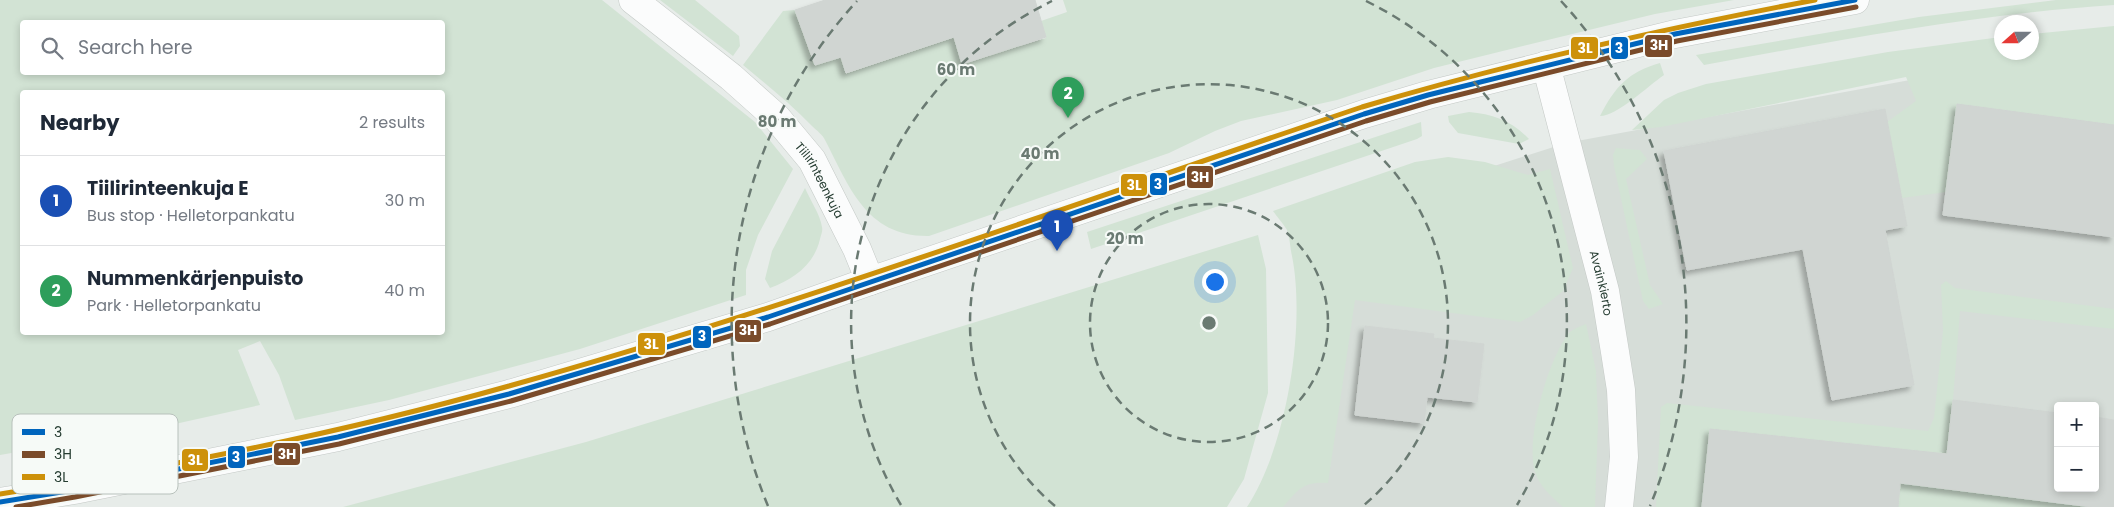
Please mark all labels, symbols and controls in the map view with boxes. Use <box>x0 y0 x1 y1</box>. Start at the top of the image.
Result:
north arrow <box>1994 15 2039 60</box>
search box <box>20 20 445 75</box>
icon: search <box>38 34 66 62</box>
text: Search here <box>78 34 192 61</box>
line badge: 3H <box>1644 34 1673 58</box>
text: 3H <box>1650 35 1668 55</box>
line badge: 3L <box>1570 36 1599 60</box>
line badge: 3 <box>1610 36 1629 60</box>
text: 3L <box>1577 38 1593 58</box>
text: 3 <box>1615 38 1623 58</box>
text: 60 m <box>937 59 975 80</box>
pin: 2 <box>1052 77 1084 118</box>
text: Nearby <box>40 108 120 137</box>
text: 2 results <box>359 111 425 134</box>
text: 80 m <box>758 111 796 132</box>
street label: Tiilirinteenkuja <box>792 138 848 221</box>
text: 40 m <box>1020 143 1060 164</box>
line badge: 3H <box>1186 165 1214 189</box>
text: 3H <box>1191 167 1209 187</box>
line badge: 3 <box>1149 172 1168 196</box>
line badge: 3L <box>1120 173 1148 197</box>
text: 3 <box>1154 174 1162 194</box>
text: Tiilirinteenkuja E <box>87 175 248 202</box>
text: 3L <box>1126 175 1142 195</box>
text: 1 <box>53 189 59 212</box>
text: 30 m <box>385 189 425 212</box>
text: Bus stop · Helletorpankatu <box>87 204 295 227</box>
pin: 1 <box>1041 210 1073 251</box>
text: 20 m <box>1106 228 1144 249</box>
street label: Avainkierto <box>1586 248 1617 317</box>
text: Nummenkärjenpuisto <box>87 265 303 292</box>
your location <box>1202 269 1228 295</box>
text: 2 <box>51 279 61 302</box>
text: 40 m <box>384 279 425 302</box>
text: Park · Helletorpankatu <box>87 294 261 317</box>
centre of rings <box>1200 314 1218 332</box>
line badge: 3H <box>734 319 762 343</box>
text: 3H <box>739 320 757 340</box>
line badge: 3 <box>692 325 712 349</box>
text: 3 <box>698 326 706 346</box>
line badge: 3L <box>637 332 666 356</box>
text: 3L <box>643 334 659 354</box>
map controls <box>2054 402 2099 492</box>
button: + <box>2054 402 2099 447</box>
legend <box>12 414 178 494</box>
text: 3 <box>54 422 62 442</box>
line badge: 3H <box>273 442 301 466</box>
text: 3H <box>54 444 72 464</box>
text: 3H <box>278 444 296 464</box>
line badge: 3 <box>227 445 246 469</box>
text: 3 <box>232 447 240 467</box>
button: − <box>2054 447 2099 492</box>
line badge: 3L <box>181 448 209 472</box>
text: 3L <box>187 450 203 470</box>
text: 3L <box>54 467 68 487</box>

